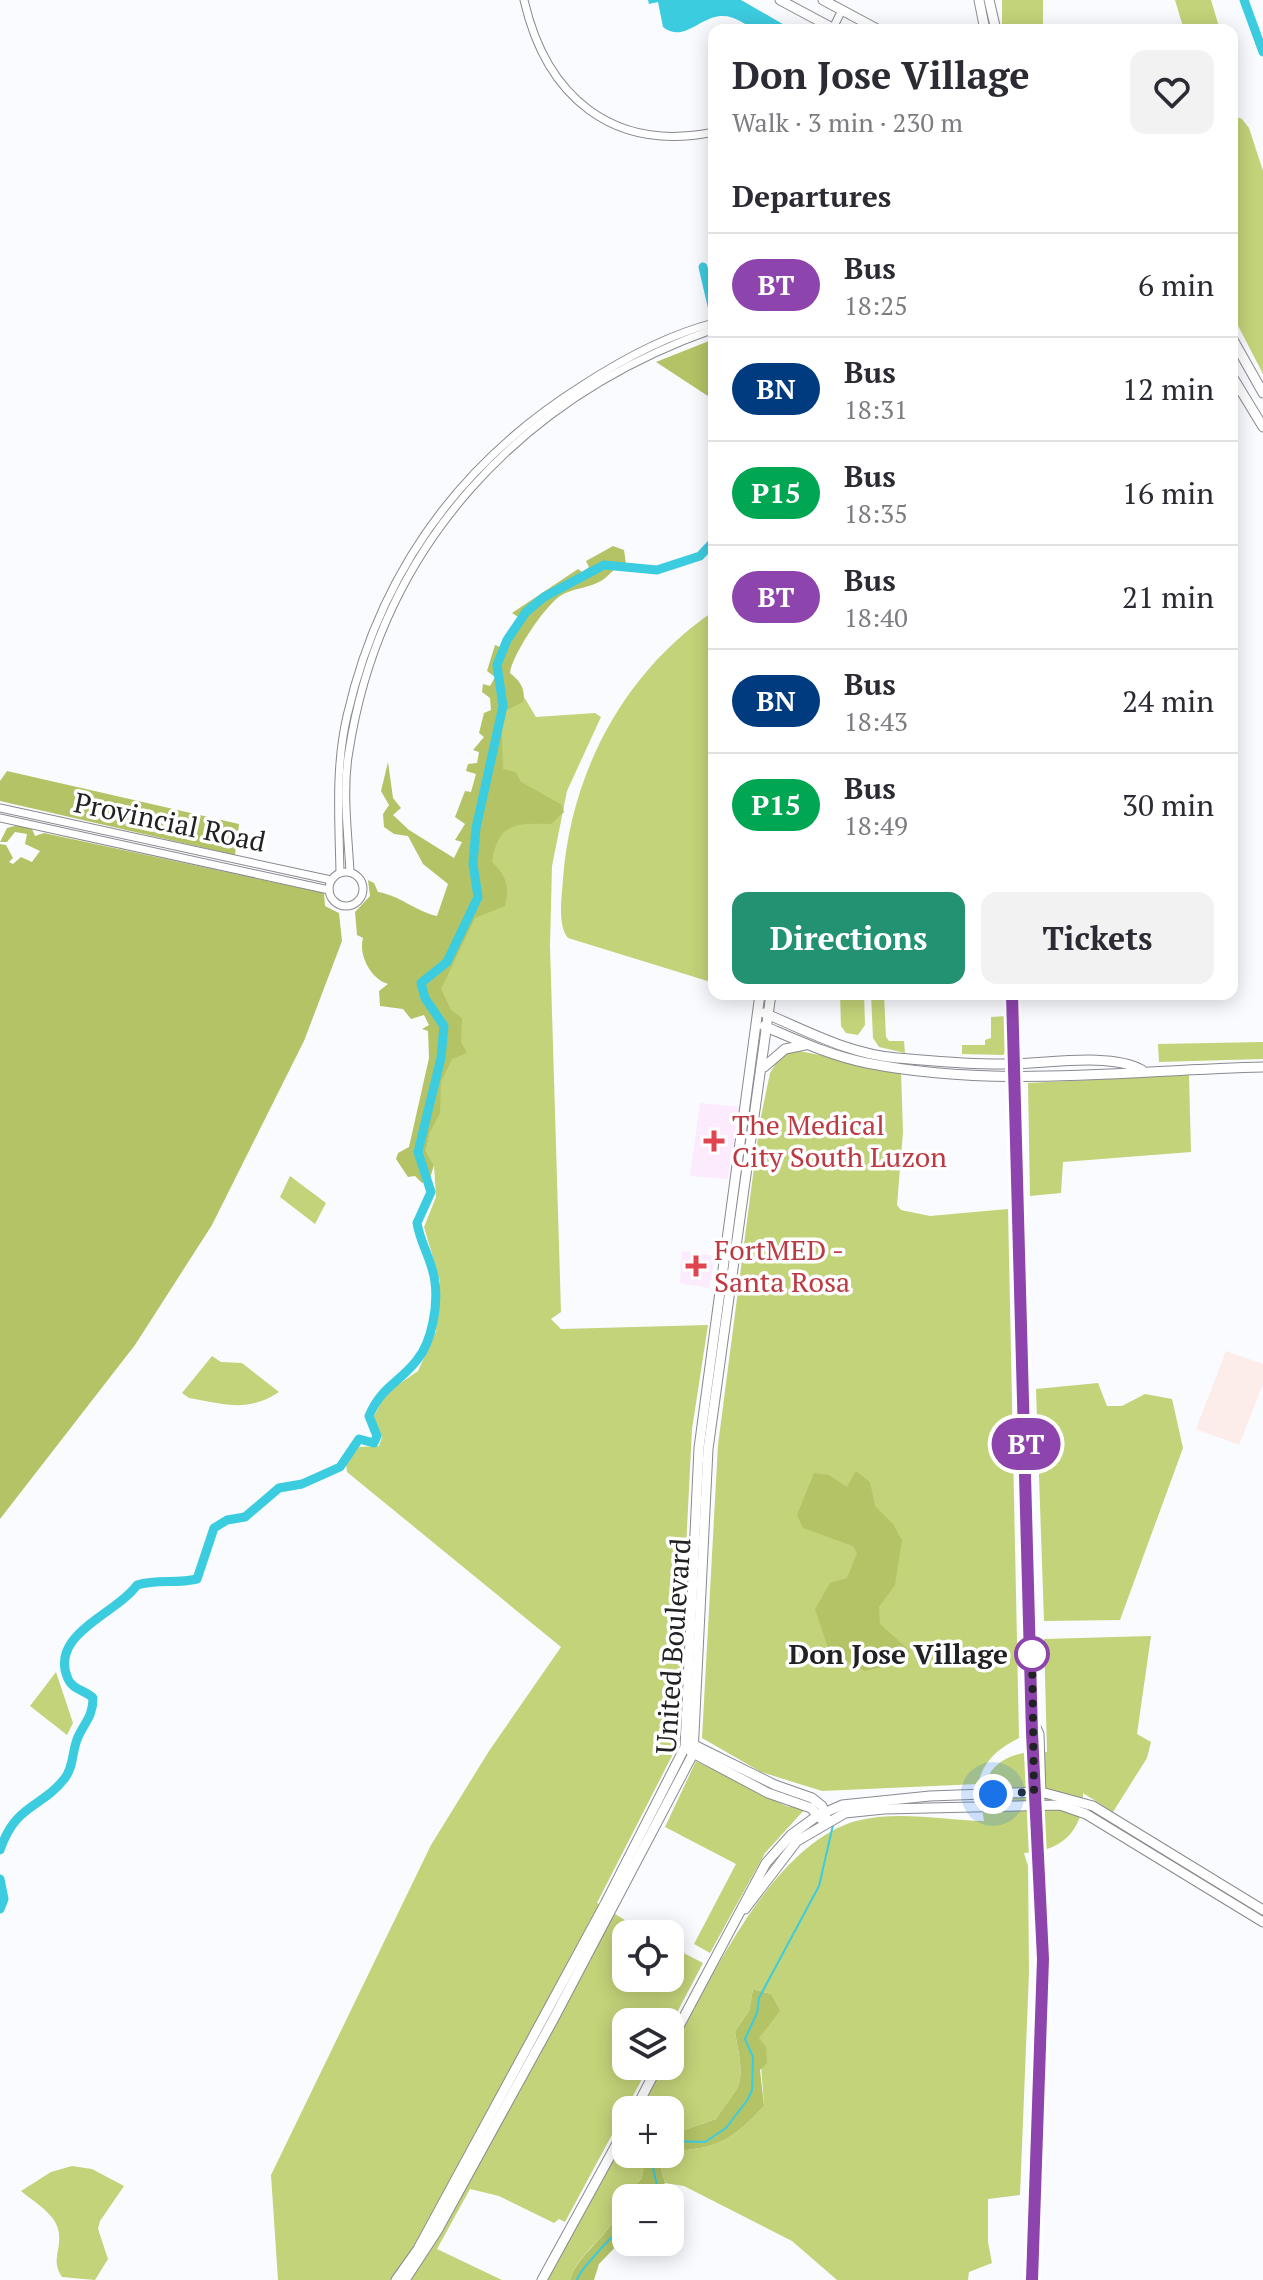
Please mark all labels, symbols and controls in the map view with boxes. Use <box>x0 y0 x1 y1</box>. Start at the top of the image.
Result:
text: Don Jose Village <box>732 50 1030 100</box>
button: heart <box>1130 50 1214 134</box>
text: Walk · 3 min · 230 m <box>732 105 963 139</box>
text: Departures <box>732 176 891 216</box>
text: Bus <box>844 248 896 288</box>
text: 6 min <box>1138 265 1214 305</box>
text: BT <box>758 266 794 303</box>
text: 18:25 <box>844 288 908 322</box>
text: Bus <box>844 352 896 392</box>
text: 12 min <box>1122 369 1214 409</box>
text: BN <box>756 370 796 407</box>
text: 18:31 <box>844 392 908 426</box>
text: Bus <box>844 456 896 496</box>
text: 16 min <box>1122 473 1214 513</box>
text: P15 <box>751 474 801 511</box>
text: 18:35 <box>844 496 908 530</box>
text: Bus <box>844 560 896 600</box>
text: 21 min <box>1122 577 1214 617</box>
text: BT <box>758 578 794 615</box>
text: 18:40 <box>844 600 908 634</box>
text: Bus <box>844 664 896 704</box>
text: 24 min <box>1122 681 1214 721</box>
text: BN <box>756 682 796 719</box>
text: 18:43 <box>844 704 908 738</box>
text: Bus <box>844 768 896 808</box>
street label: Provincial Road <box>71 783 269 860</box>
text: 30 min <box>1122 785 1214 825</box>
text: P15 <box>751 786 801 823</box>
text: 18:49 <box>844 808 908 842</box>
button: Directions <box>732 892 965 984</box>
button: Tickets <box>981 892 1214 984</box>
place label: The Medical City South Luzon <box>732 1106 947 1175</box>
marker: The Medical City South Luzon <box>703 1130 725 1152</box>
place label: FortMED - Santa Rosa <box>714 1231 850 1300</box>
marker: FortMED - Santa Rosa <box>685 1255 707 1277</box>
line badge: BT <box>990 1418 1062 1470</box>
text: BT <box>1008 1425 1044 1462</box>
street label: United Boulevard <box>647 1537 698 1755</box>
place label: Don Jose Village <box>789 1635 1008 1672</box>
marker: Don Jose Village <box>1015 1637 1049 1671</box>
your location <box>973 1774 1013 1814</box>
map controls <box>612 1920 684 2256</box>
button: locate <box>612 1920 684 1992</box>
button: layers <box>612 2008 684 2080</box>
button: + <box>612 2096 684 2168</box>
button: − <box>612 2184 684 2256</box>

